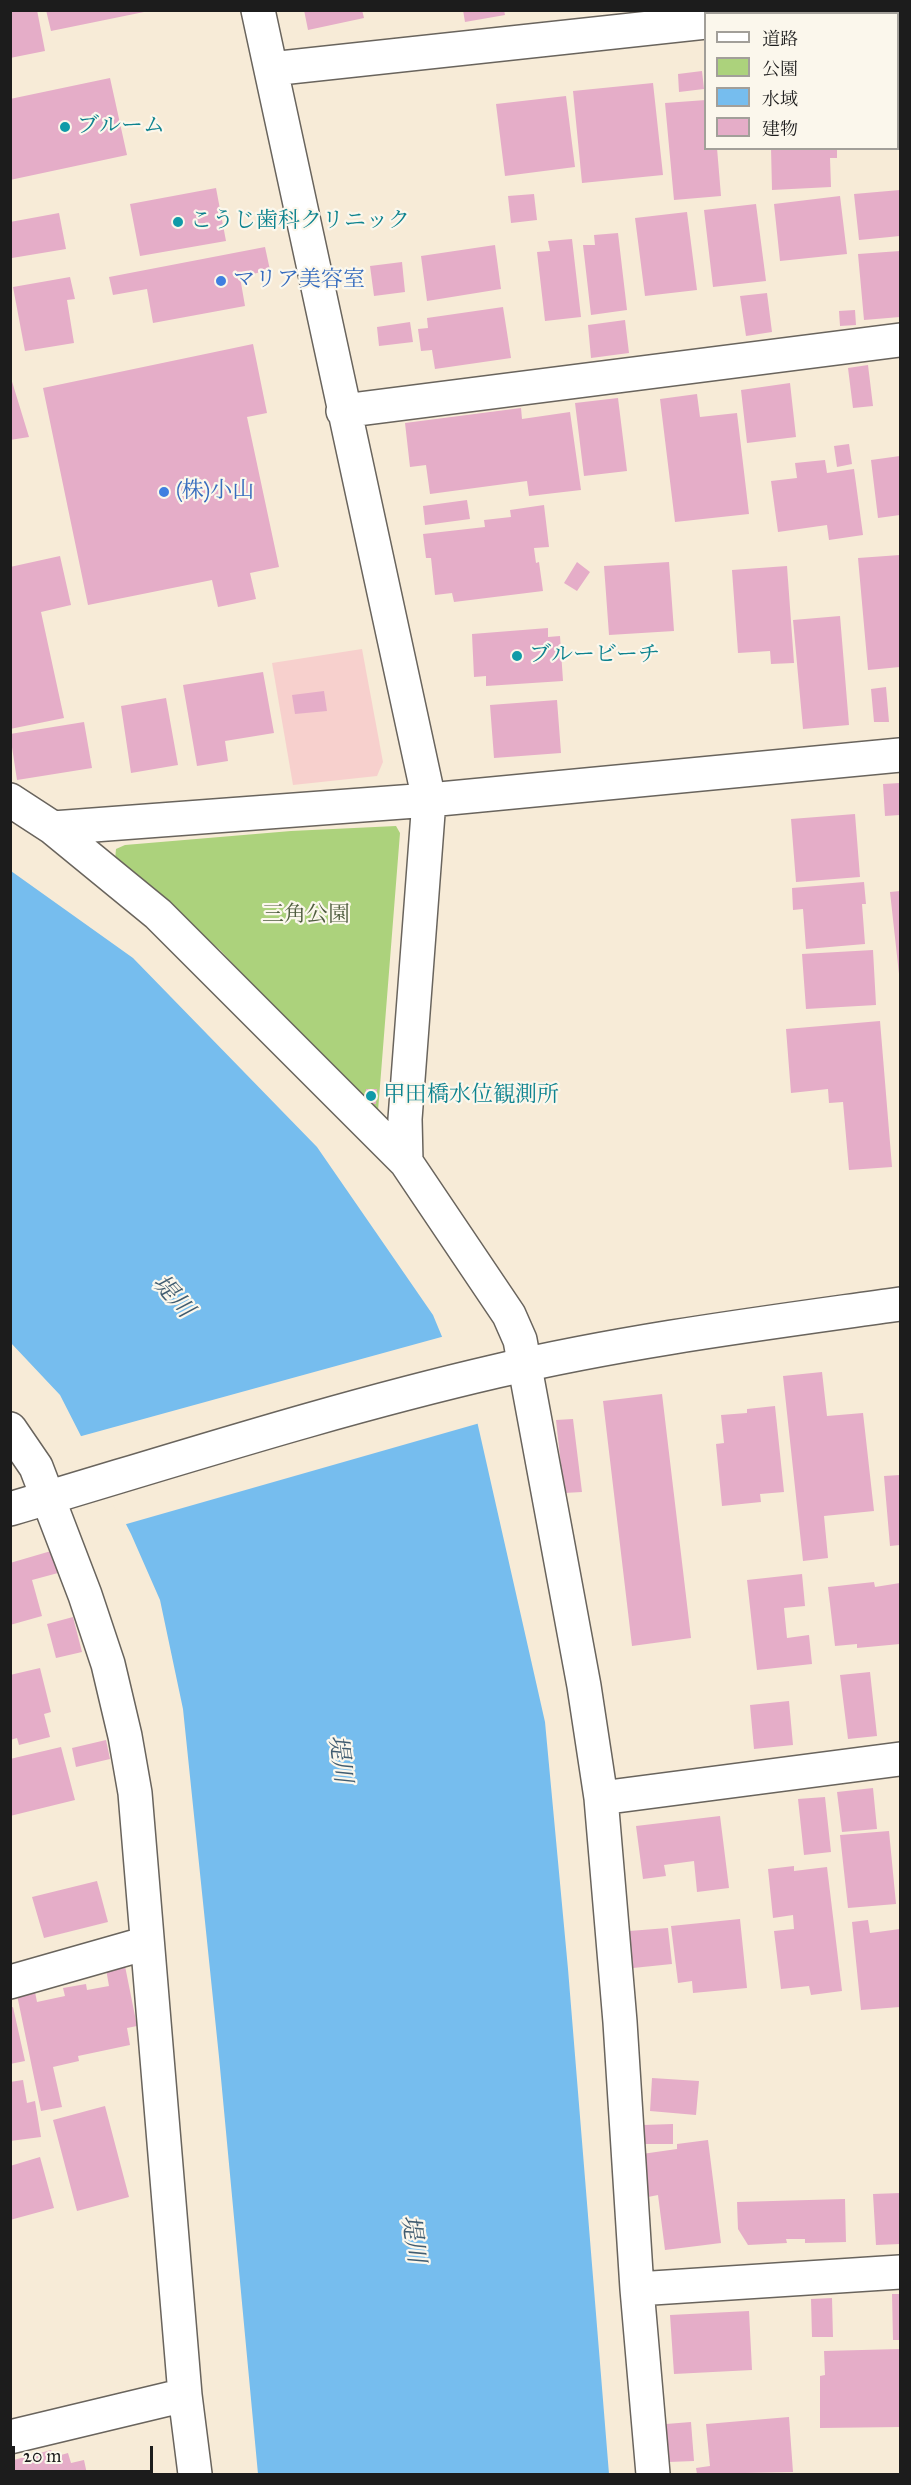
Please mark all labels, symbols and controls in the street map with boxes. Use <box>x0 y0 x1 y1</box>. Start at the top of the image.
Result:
legend <box>704 12 899 150</box>
text: 道路 <box>762 28 798 50</box>
text: 公園 <box>762 58 798 80</box>
text: 水域 <box>762 88 798 110</box>
place label: ブルーム <box>77 114 165 140</box>
text: 建物 <box>762 118 798 140</box>
marker: ブルーム <box>58 120 72 134</box>
place label: こうじ歯科クリニック <box>190 209 410 235</box>
marker: こうじ歯科クリニック <box>171 215 185 229</box>
place label: マリア美容室 <box>233 268 365 294</box>
marker: マリア美容室 <box>214 274 228 288</box>
place label: (株)小山 <box>176 479 254 505</box>
marker: (株)小山 <box>157 485 171 499</box>
place label: ブルービーチ <box>529 643 660 669</box>
marker: ブルービーチ <box>510 649 524 663</box>
park label: 三角公園 <box>262 903 350 929</box>
place label: 甲田橋水位観測所 <box>383 1083 559 1109</box>
marker: 甲田橋水位観測所 <box>364 1089 378 1103</box>
water label: 堤川 <box>145 1270 199 1324</box>
water label: 堤川 <box>321 1733 357 1785</box>
water label: 堤川 <box>394 2213 430 2265</box>
scale bar <box>15 2434 156 2472</box>
text: 20 m <box>23 2445 61 2467</box>

